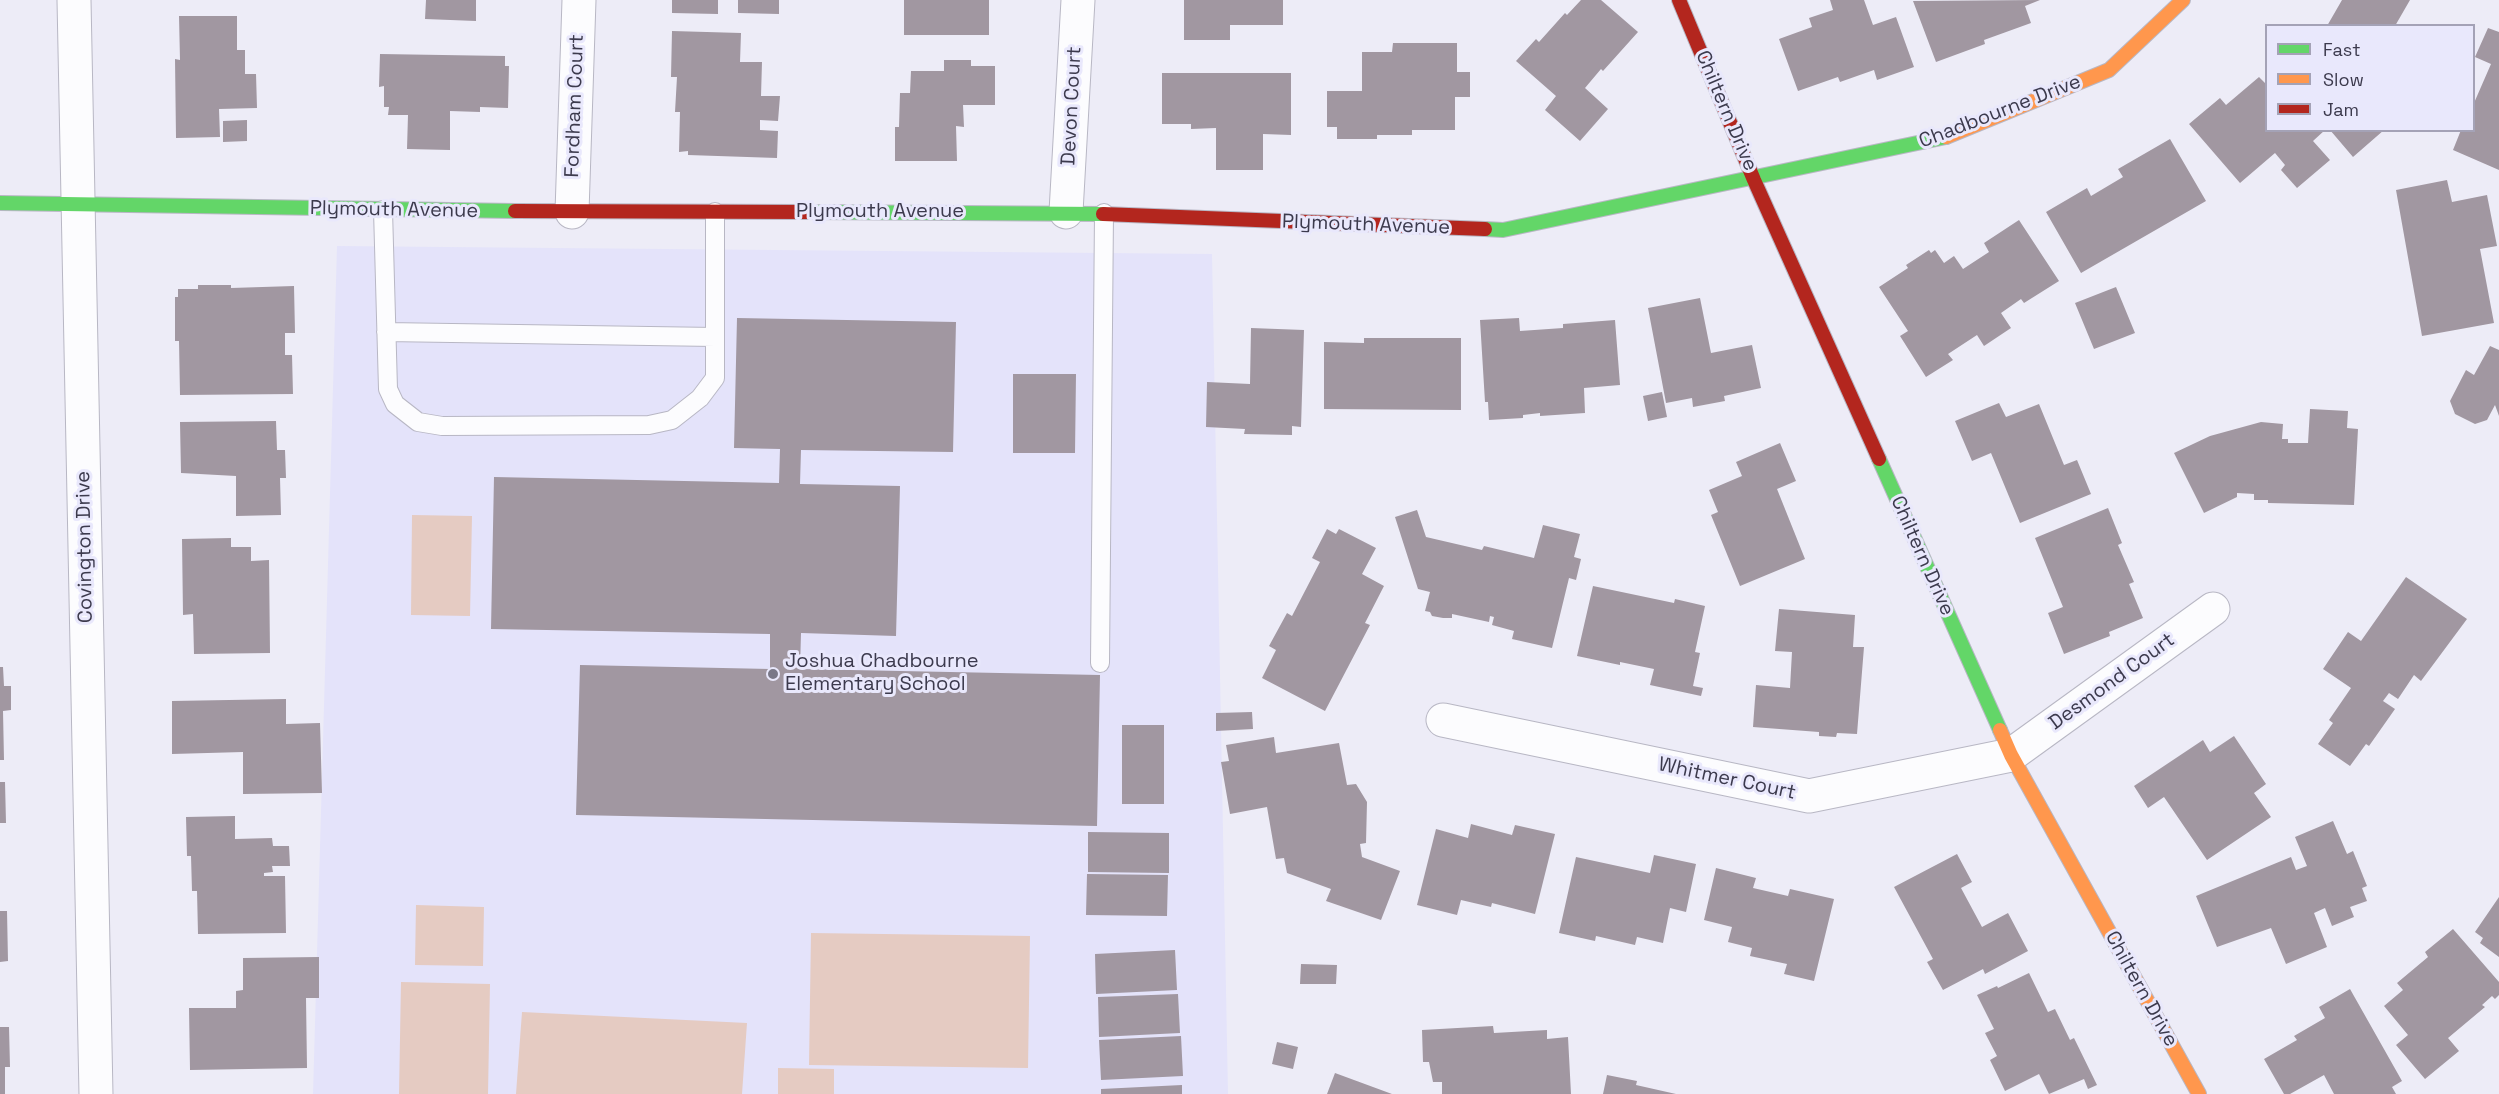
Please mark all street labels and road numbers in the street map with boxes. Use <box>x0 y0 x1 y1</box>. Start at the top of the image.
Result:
street label: Fordham Court <box>561 34 589 178</box>
street label: Devon Court <box>1057 46 1087 166</box>
street label: Chiltern Drive <box>1690 47 1762 175</box>
street label: Chadbourne Drive <box>1916 70 2084 154</box>
street label: Plymouth Avenue <box>310 197 478 223</box>
street label: Plymouth Avenue <box>796 200 964 224</box>
street label: Plymouth Avenue <box>1282 210 1450 240</box>
street label: Covington Drive <box>72 471 98 623</box>
street label: Chiltern Drive <box>1885 492 1959 620</box>
street label: Desmond Court <box>2044 628 2180 736</box>
street label: Whitmer Court <box>1656 753 1798 805</box>
street label: Chiltern Drive <box>2099 927 2183 1051</box>

